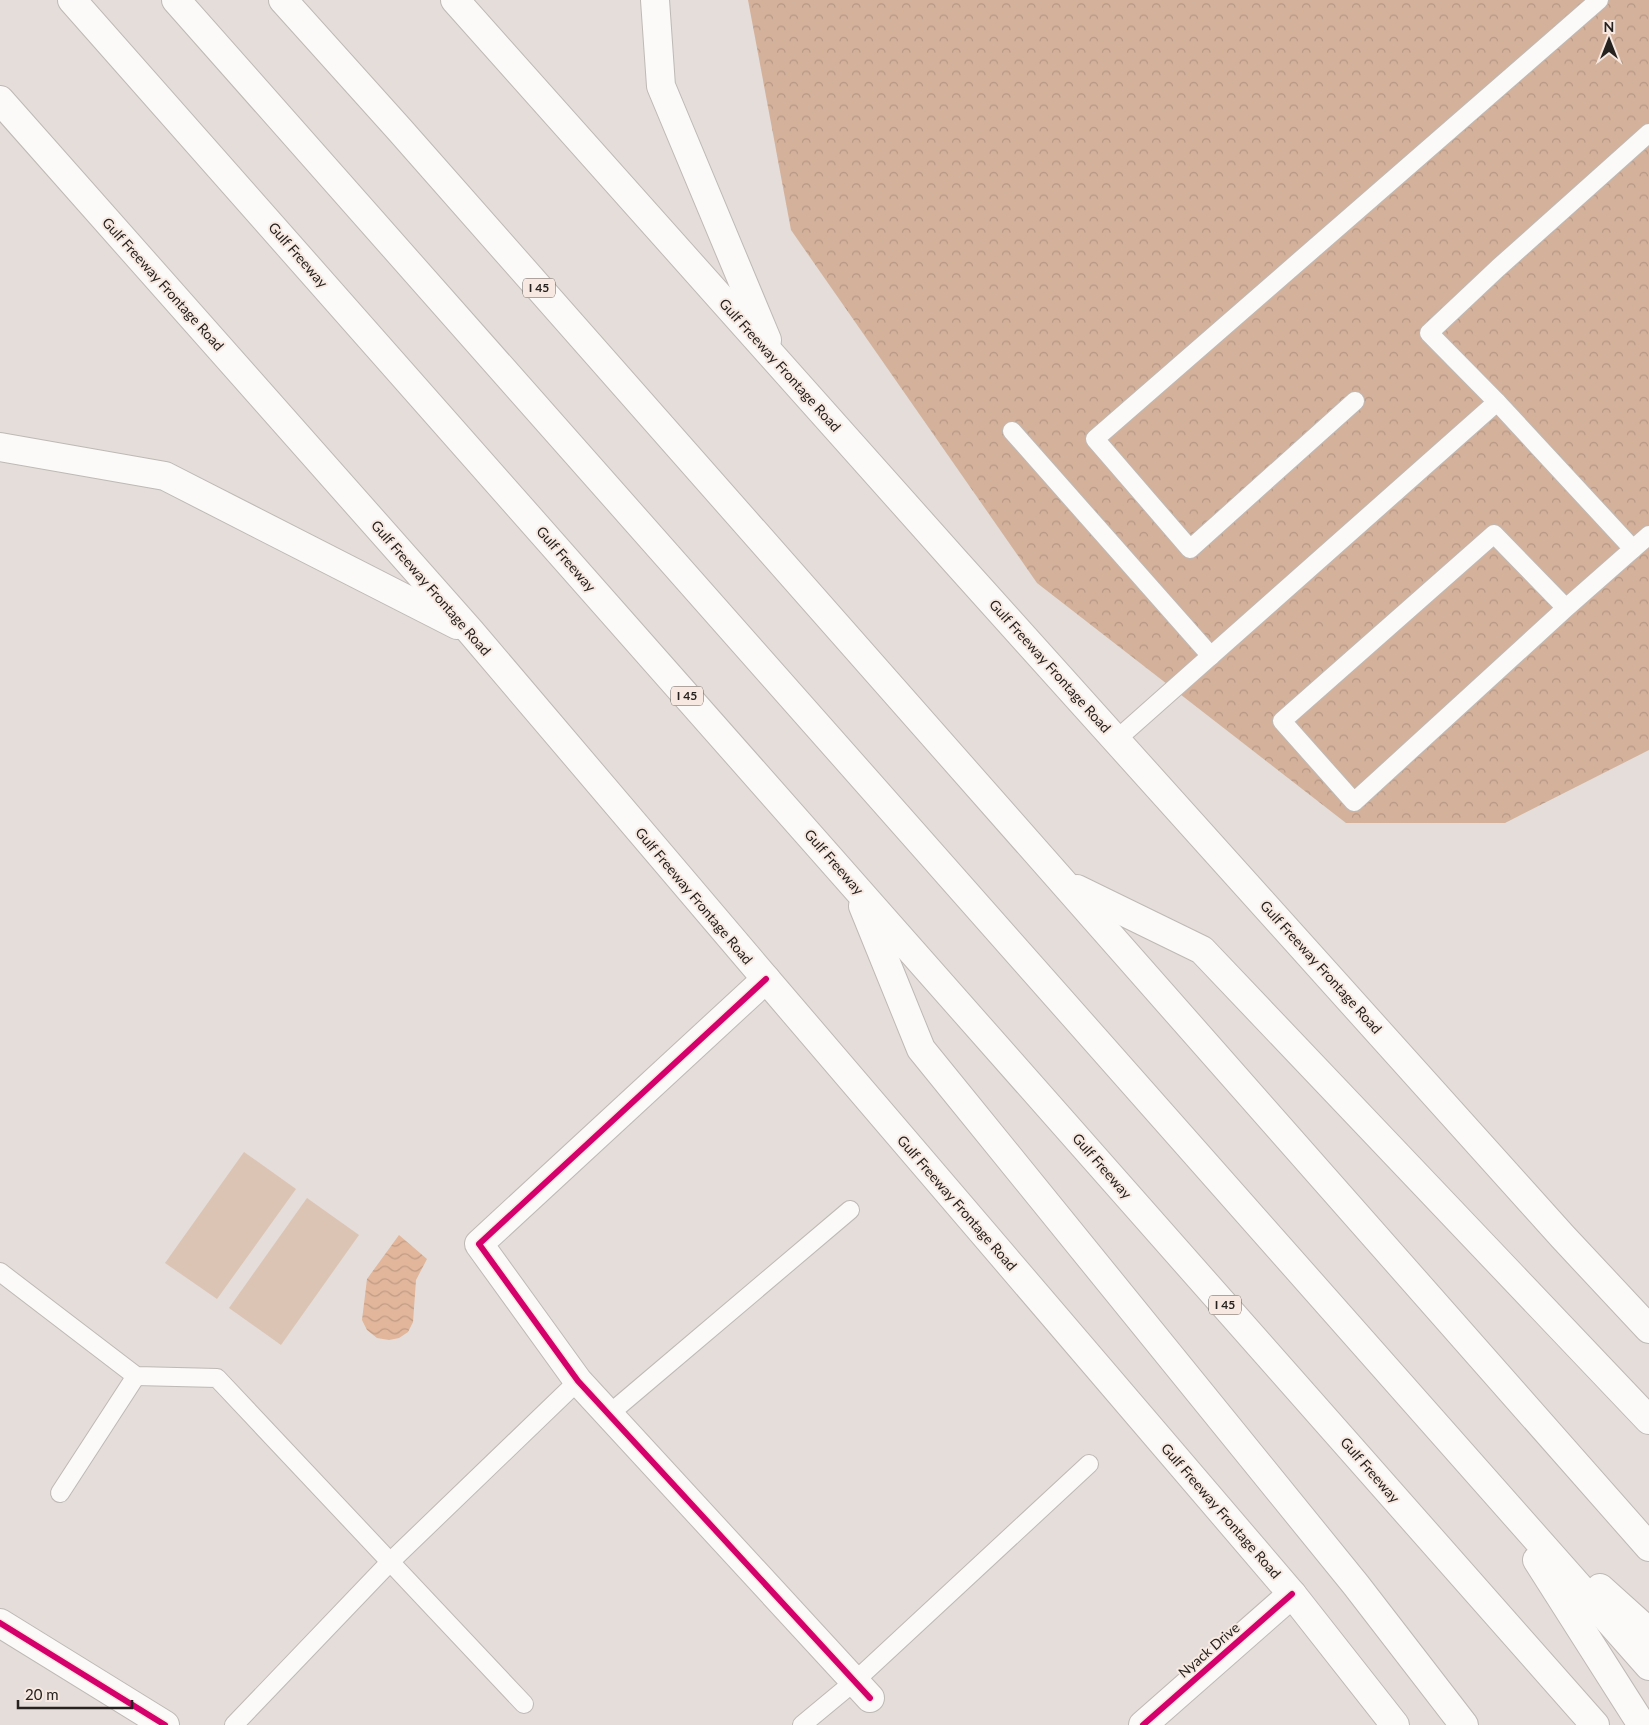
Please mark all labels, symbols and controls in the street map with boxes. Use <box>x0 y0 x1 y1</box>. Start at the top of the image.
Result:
north arrow <box>1584 15 1634 65</box>
text: N <box>1604 18 1614 35</box>
street label: Gulf Freeway Frontage Road <box>99 214 228 354</box>
street label: Gulf Freeway <box>265 218 332 291</box>
road number: I 45 <box>523 278 555 298</box>
street label: Gulf Freeway Frontage Road <box>716 295 845 435</box>
street label: Gulf Freeway Frontage Road <box>368 517 495 659</box>
street label: Gulf Freeway <box>533 522 600 595</box>
street label: Gulf Freeway Frontage Road <box>986 596 1115 736</box>
road number: I 45 <box>671 686 703 706</box>
street label: Gulf Freeway Frontage Road <box>632 824 757 968</box>
street label: Gulf Freeway <box>801 825 868 898</box>
street label: Gulf Freeway Frontage Road <box>1257 897 1386 1037</box>
street label: Gulf Freeway <box>1069 1129 1136 1202</box>
street label: Gulf Freeway Frontage Road <box>894 1132 1021 1274</box>
road number: I 45 <box>1209 1296 1241 1314</box>
street label: Gulf Freeway <box>1337 1433 1404 1506</box>
street label: Gulf Freeway Frontage Road <box>1158 1440 1285 1582</box>
street label: Nyack Drive <box>1175 1618 1243 1681</box>
scale bar <box>18 1678 131 1710</box>
text: 20 m <box>25 1685 59 1703</box>

